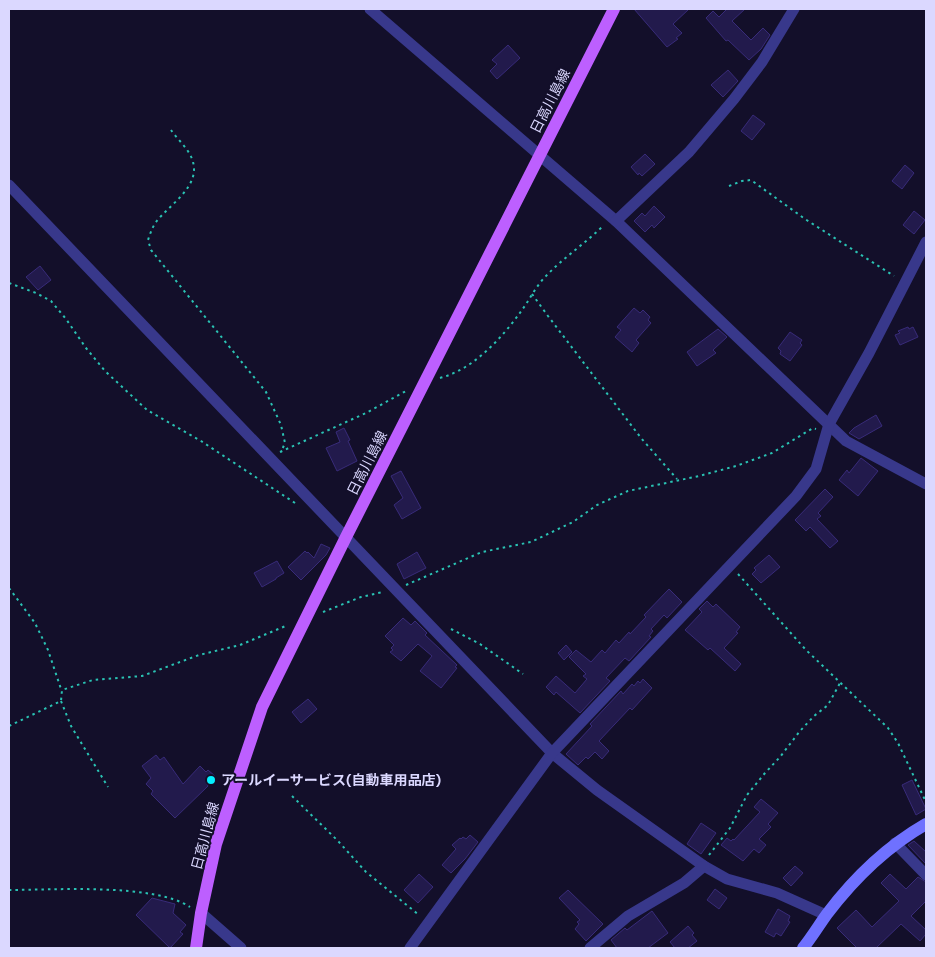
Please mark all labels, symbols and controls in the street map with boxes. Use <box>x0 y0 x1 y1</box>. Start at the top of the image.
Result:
street label: 日高川島線 <box>526 66 574 136</box>
street label: 日高川島線 <box>343 428 391 498</box>
place label: アールイーサービス(自動車用品店) <box>221 771 442 789</box>
marker: アールイーサービス(自動車用品店) <box>205 774 217 786</box>
street label: 日高川島線 <box>187 800 223 872</box>

